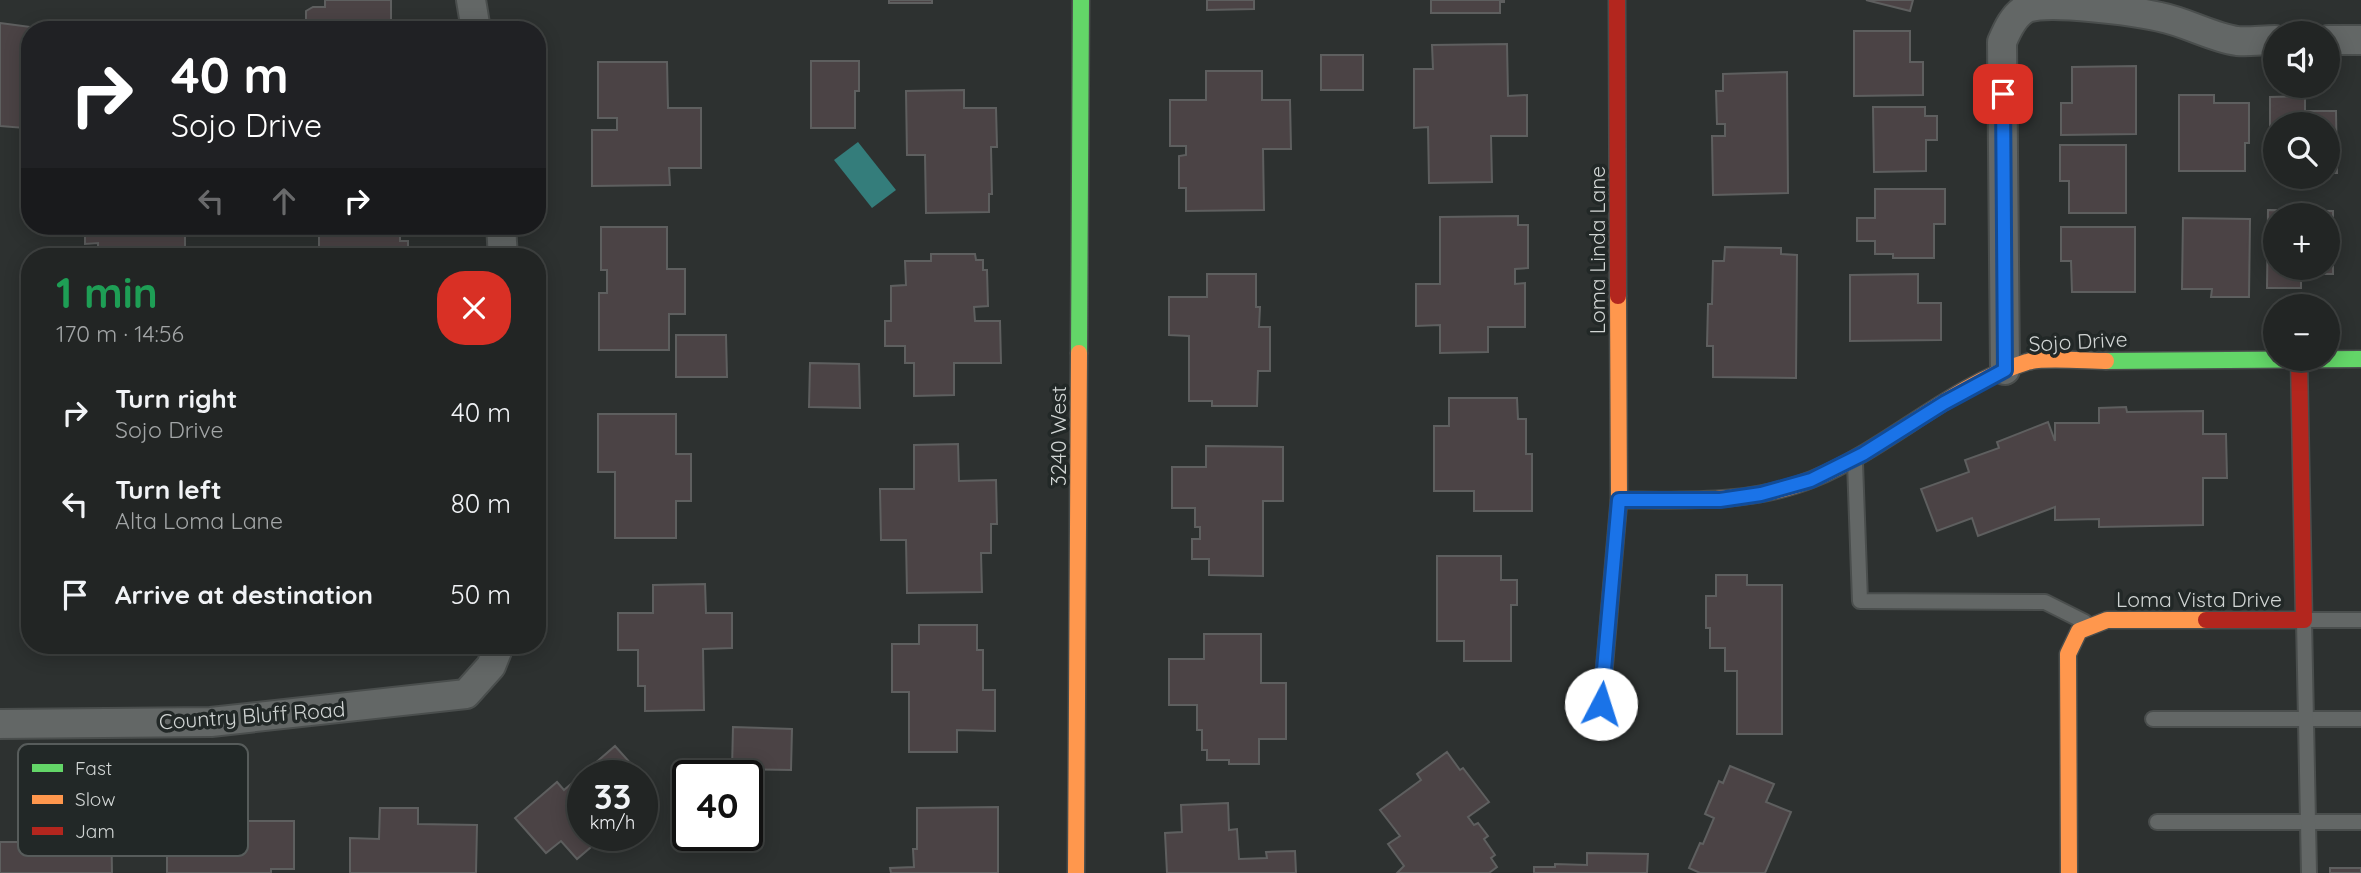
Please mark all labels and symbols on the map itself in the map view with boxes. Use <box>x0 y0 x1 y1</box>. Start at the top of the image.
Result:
pin <box>1973 64 2033 124</box>
street label: Loma Linda Lane <box>1584 166 1610 334</box>
street label: Sojo Drive <box>2028 325 2128 357</box>
street label: 3240 West <box>1045 386 1071 486</box>
street label: Loma Vista Drive <box>2116 586 2282 612</box>
position arrow <box>1564 667 1638 741</box>
street label: Country Bluff Road <box>158 696 346 734</box>
legend <box>18 744 248 856</box>
text: Fast <box>75 756 112 780</box>
speed limit sign: 40 <box>672 760 763 851</box>
text: Slow <box>75 787 116 811</box>
text: Jam <box>75 819 115 843</box>

